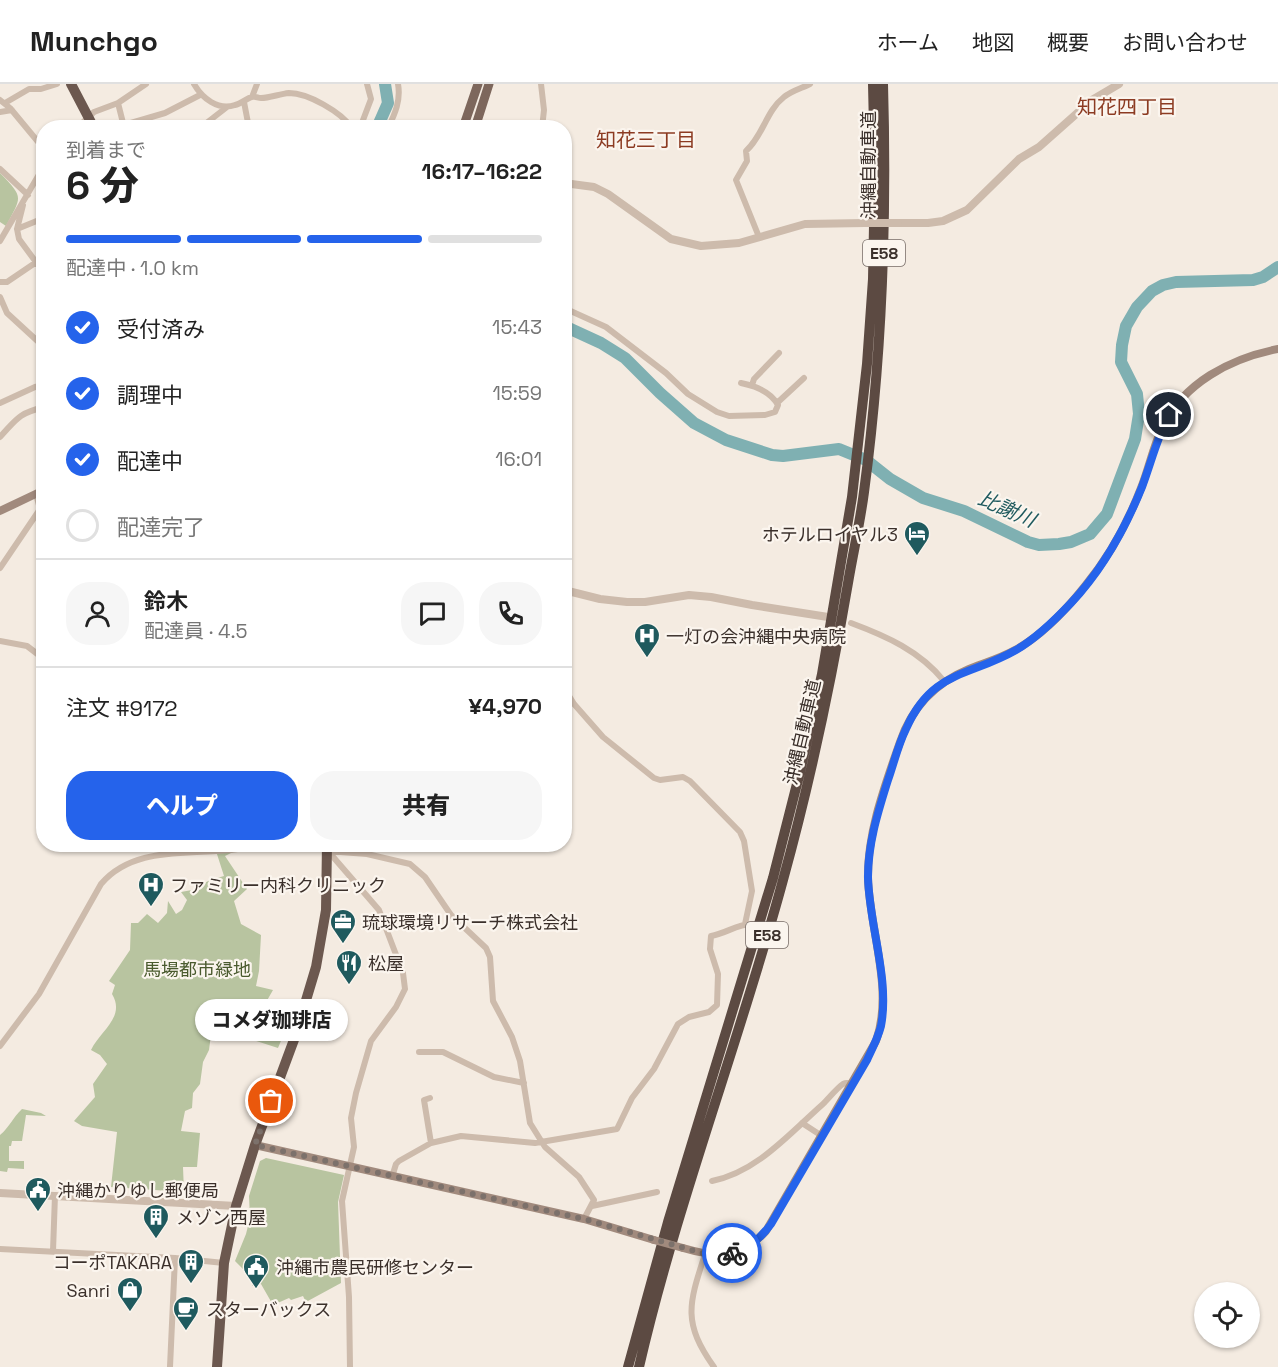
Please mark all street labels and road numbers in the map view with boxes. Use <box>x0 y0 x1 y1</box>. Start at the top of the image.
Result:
street label: 沖縄自動車道 <box>857 111 880 219</box>
road number: E58 <box>863 240 905 266</box>
street label: 沖縄自動車道 <box>779 677 825 787</box>
road number: E58 <box>746 922 788 948</box>

